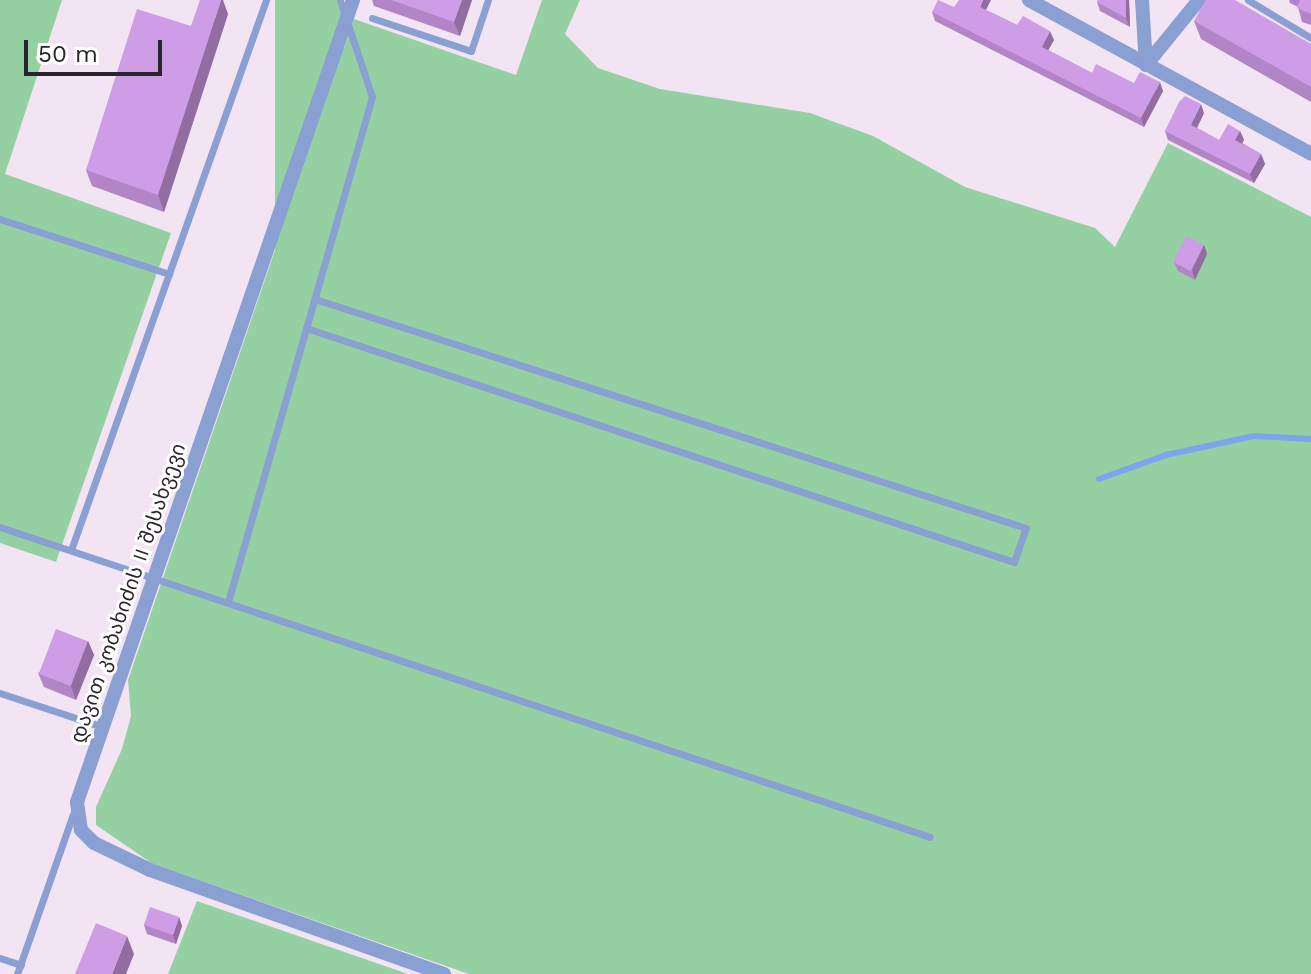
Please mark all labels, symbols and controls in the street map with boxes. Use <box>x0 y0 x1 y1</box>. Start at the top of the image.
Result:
scale bar <box>28 24 166 74</box>
text: 50 m <box>38 40 98 68</box>
street label: დავით კობახიძის II შესახვევი <box>65 440 191 746</box>

